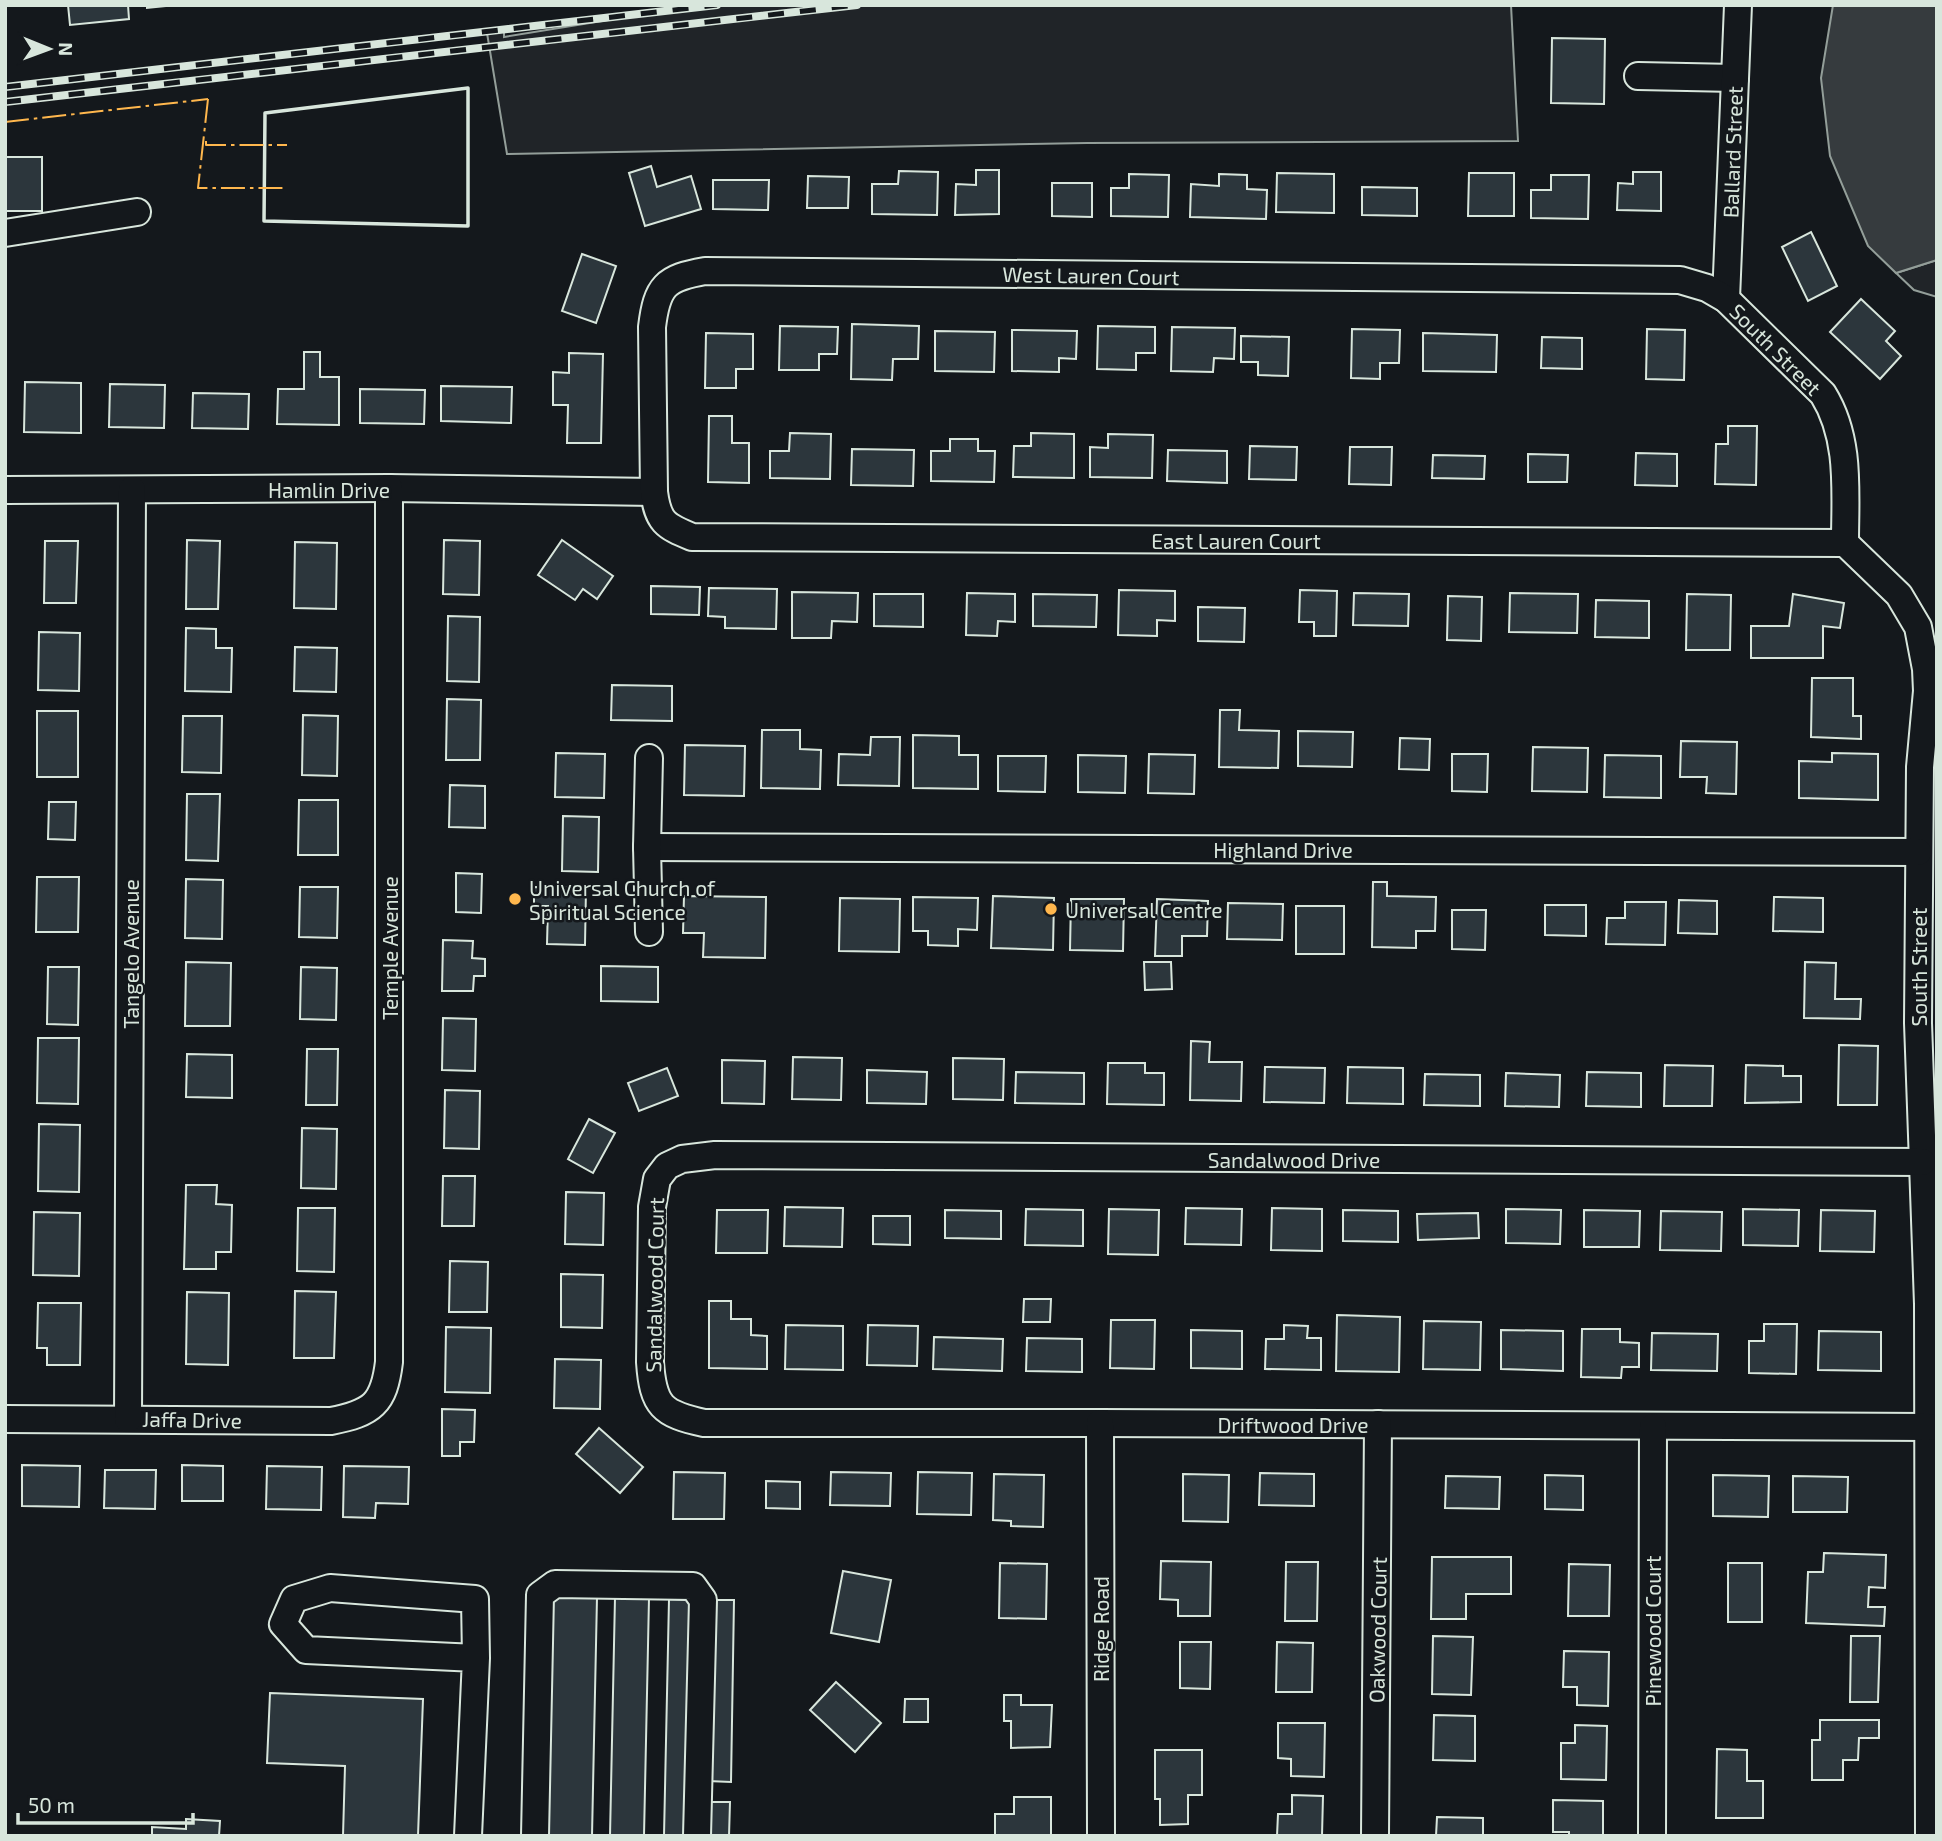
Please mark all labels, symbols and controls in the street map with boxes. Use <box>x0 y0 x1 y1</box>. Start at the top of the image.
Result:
north arrow <box>14 14 84 84</box>
text: N <box>55 42 78 56</box>
street label: Ballard Street <box>1717 86 1747 218</box>
street label: West Lauren Court <box>1002 261 1180 289</box>
street label: South Street <box>1725 298 1827 400</box>
street label: Hamlin Drive <box>268 477 390 502</box>
street label: East Lauren Court <box>1151 528 1321 553</box>
street label: Highland Drive <box>1213 837 1353 862</box>
place label: Universal Church of Spiritual Science <box>529 875 716 924</box>
street label: Temple Avenue <box>377 876 402 1020</box>
street label: Tangelo Avenue <box>118 879 143 1029</box>
marker: Universal Church of Spiritual Science <box>507 891 523 907</box>
place label: Universal Centre <box>1065 897 1223 922</box>
marker: Universal Centre <box>1043 901 1059 917</box>
street label: South Street <box>1906 908 1931 1026</box>
street label: Sandalwood Drive <box>1208 1147 1380 1172</box>
street label: Sandalwood Court <box>640 1197 668 1373</box>
street label: Jaffa Drive <box>142 1406 242 1432</box>
street label: Driftwood Drive <box>1217 1412 1369 1437</box>
street label: Pinewood Court <box>1640 1555 1665 1707</box>
street label: Oakwood Court <box>1363 1557 1391 1703</box>
street label: Ridge Road <box>1088 1576 1113 1682</box>
scale bar <box>18 1782 192 1826</box>
text: 50 m <box>28 1792 75 1817</box>

